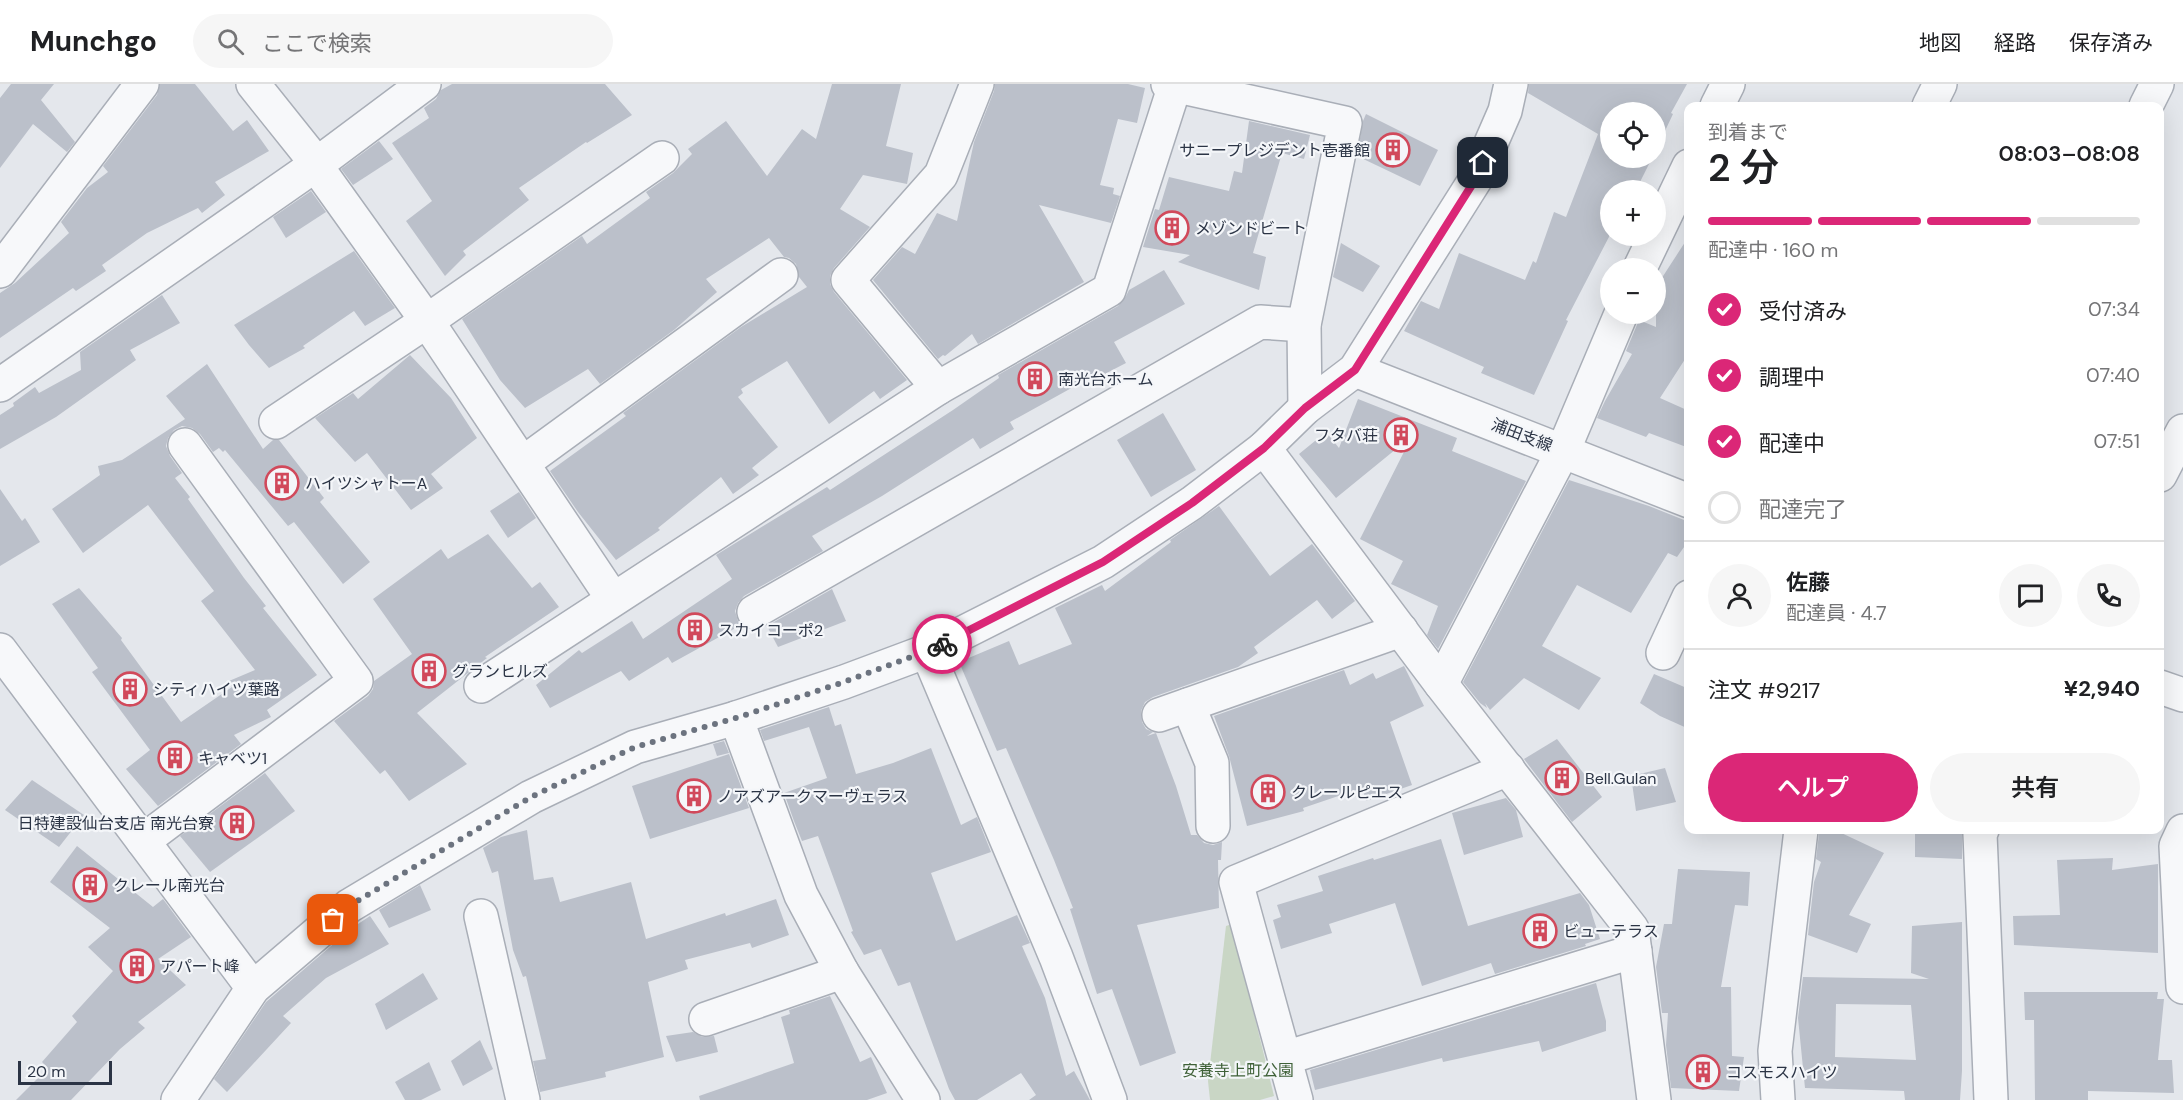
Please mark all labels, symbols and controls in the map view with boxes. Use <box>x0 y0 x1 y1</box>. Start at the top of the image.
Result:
search box <box>193 14 613 68</box>
text: Munchgo <box>30 23 157 60</box>
icon: search <box>214 25 247 58</box>
text: ここで検索 <box>262 29 372 58</box>
text: 地図 <box>1919 29 1961 57</box>
text: 経路 <box>1994 29 2036 57</box>
text: 保存済み <box>2069 29 2153 57</box>
map controls <box>1600 102 1666 324</box>
button: locate <box>1600 102 1666 168</box>
text: 到着まで <box>1708 119 1788 145</box>
building icon: サニープレジデント壱番館 <box>1375 132 1411 168</box>
pin <box>1457 137 1508 188</box>
text: 08:03–08:08 <box>1998 139 2140 168</box>
place label: サニープレジデント壱番館 <box>1179 140 1370 161</box>
text: 2 分 <box>1708 142 1779 193</box>
icon: home <box>1466 146 1499 179</box>
button: + <box>1600 180 1666 246</box>
building icon: メゾンドビート <box>1154 210 1190 246</box>
place label: メゾンドビート <box>1195 218 1307 239</box>
text: 配達中 · 160 m <box>1708 237 1838 263</box>
button: − <box>1600 258 1666 324</box>
icon: check <box>1708 293 1741 326</box>
text: 07:34 <box>2088 296 2140 322</box>
text: 受付済み <box>1759 297 1847 326</box>
icon: check <box>1708 359 1741 392</box>
building icon: 南光台ホーム <box>1017 361 1053 397</box>
text: 07:40 <box>2086 362 2140 388</box>
text: 調理中 <box>1759 363 1825 392</box>
place label: 南光台ホーム <box>1058 369 1154 390</box>
street label: 浦田支線 <box>1488 414 1556 456</box>
building icon: フタバ荘 <box>1383 417 1419 453</box>
place label: フタバ荘 <box>1314 425 1378 446</box>
icon: check <box>1708 425 1741 458</box>
text: 07:51 <box>2093 428 2140 454</box>
text: 配達中 <box>1759 429 1825 458</box>
building icon: ハイツシャトーA <box>264 465 300 501</box>
place label: ハイツシャトーA <box>305 473 428 494</box>
text: 配達完了 <box>1759 495 1847 524</box>
button: person <box>1708 564 1771 627</box>
button: chat <box>1999 564 2062 627</box>
button: phone <box>2077 564 2140 627</box>
text: 佐藤 <box>1786 568 1830 597</box>
text: 配達員 · 4.7 <box>1786 600 1887 626</box>
building icon: スカイコーポ2 <box>677 612 713 648</box>
courier <box>912 614 972 674</box>
place label: スカイコーポ2 <box>718 620 823 641</box>
icon: bike <box>926 628 959 661</box>
building icon: グランヒルズ <box>411 653 447 689</box>
place label: グランヒルズ <box>452 661 548 682</box>
building icon: シティハイツ葉路 <box>112 671 148 707</box>
text: ¥2,940 <box>2064 674 2140 703</box>
text: 注文 #9217 <box>1708 676 1820 705</box>
place label: シティハイツ葉路 <box>153 679 280 700</box>
building icon: キャベツ1 <box>157 740 193 776</box>
place label: キャベツ1 <box>198 748 267 769</box>
button: ヘルプ <box>1708 753 1918 822</box>
button: 共有 <box>1930 753 2140 822</box>
building icon: Bell.Gulan <box>1544 760 1580 796</box>
place label: Bell.Gulan <box>1585 768 1656 789</box>
building icon: クレールピエス <box>1250 774 1286 810</box>
building icon: ノアズアークマーヴェラス <box>676 778 712 814</box>
place label: クレールピエス <box>1291 782 1403 803</box>
place label: ノアズアークマーヴェラス <box>717 786 908 807</box>
building icon: 日特建設仙台支店 南光台寮 <box>219 805 255 841</box>
place label: 日特建設仙台支店 南光台寮 <box>18 813 214 834</box>
building icon: クレール南光台 <box>72 867 108 903</box>
place label: クレール南光台 <box>113 875 225 896</box>
pin <box>307 894 358 945</box>
icon: bag <box>316 903 349 936</box>
building icon: ビューテラス <box>1522 913 1558 949</box>
place label: ビューテラス <box>1563 921 1659 942</box>
building icon: アパート峰 <box>119 948 155 984</box>
place label: アパート峰 <box>160 956 240 977</box>
building icon: コスモスハイツ <box>1685 1054 1721 1090</box>
scale bar <box>18 1058 112 1086</box>
park label: 安養寺上町公園 <box>1182 1060 1294 1081</box>
text: 20 m <box>27 1061 66 1082</box>
place label: コスモスハイツ <box>1726 1062 1838 1083</box>

